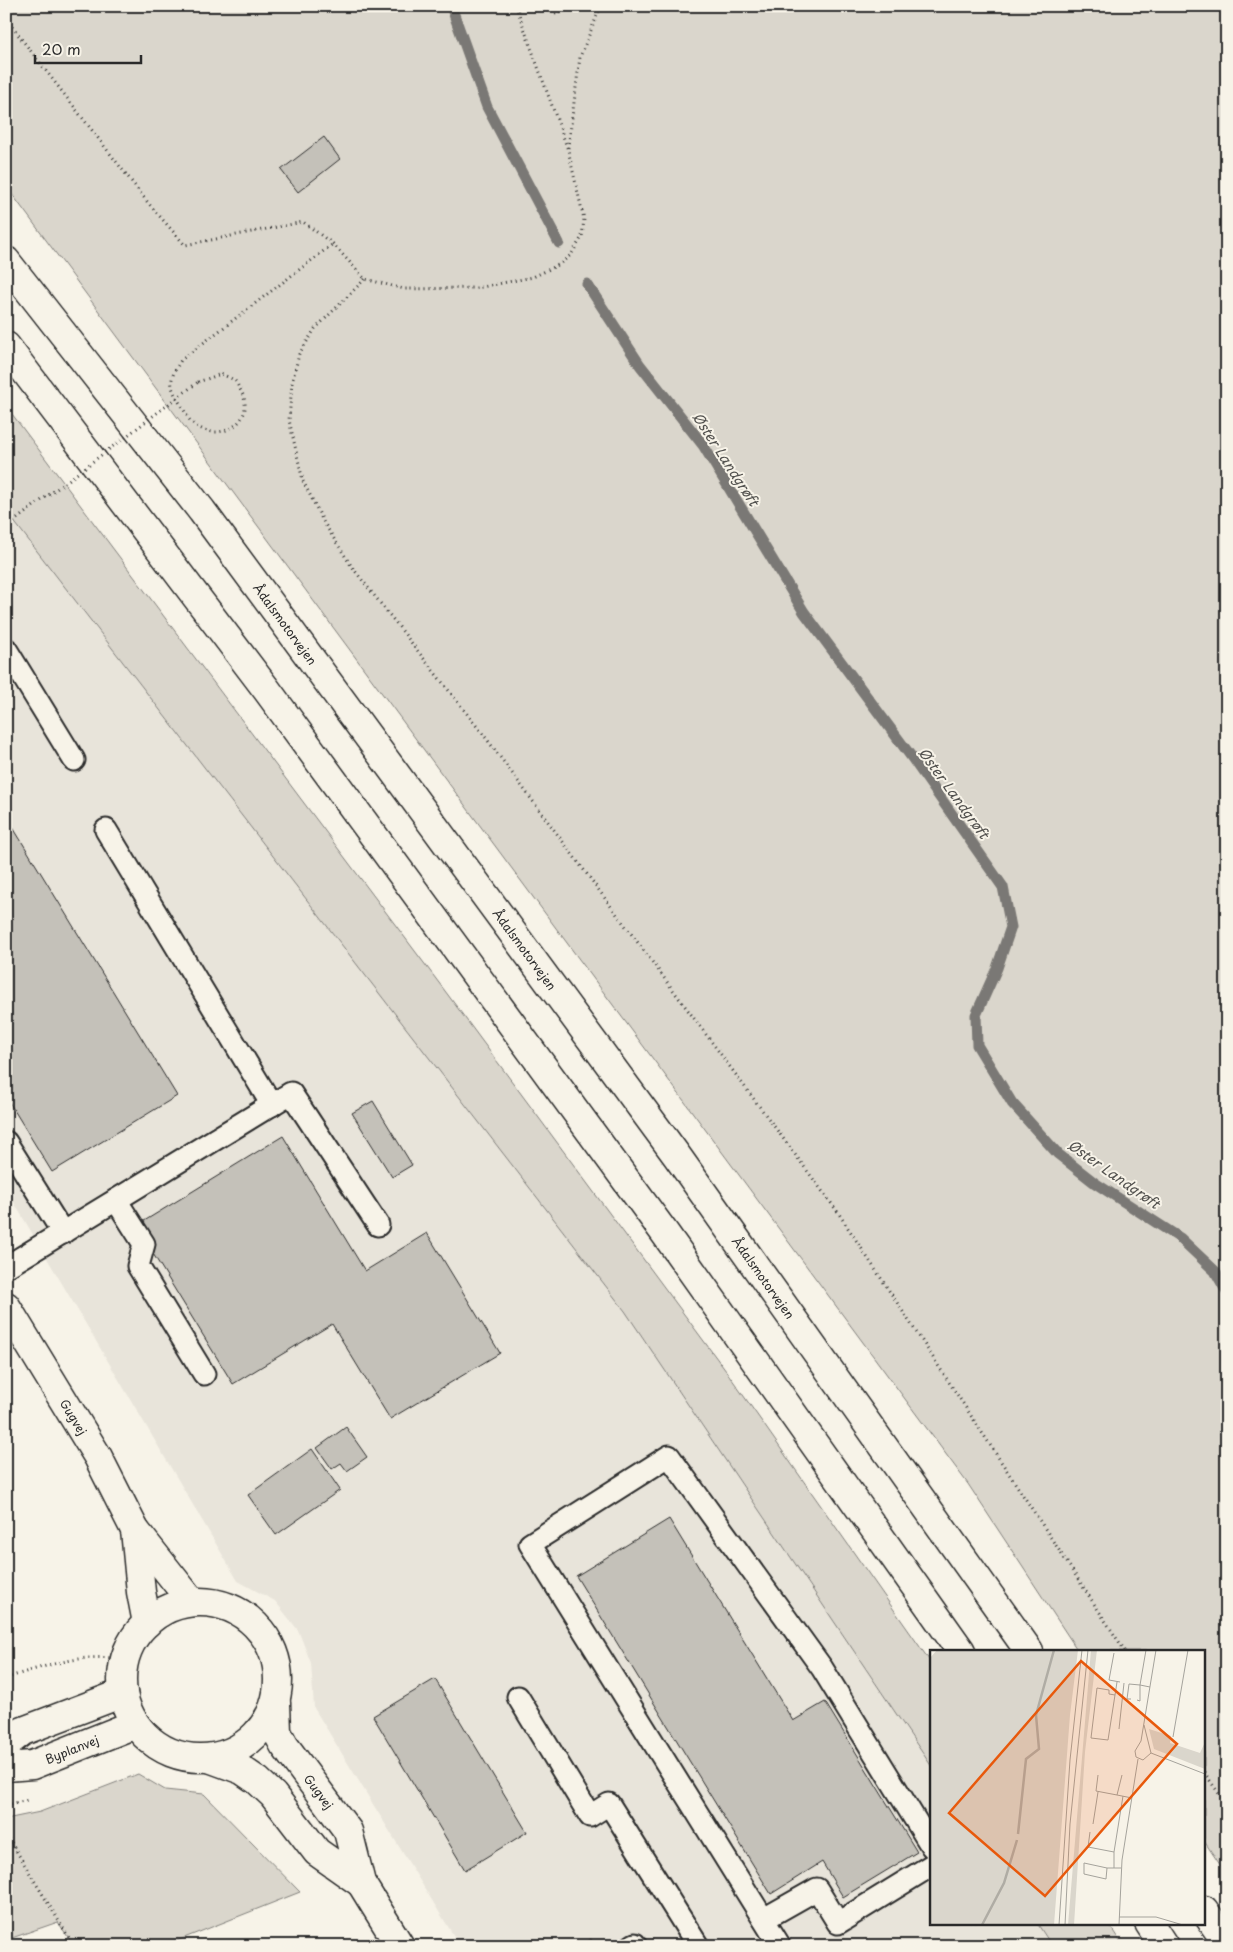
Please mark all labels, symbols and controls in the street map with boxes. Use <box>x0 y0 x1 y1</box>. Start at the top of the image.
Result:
scale bar <box>35 32 141 64</box>
text: 20 m <box>42 37 81 60</box>
water label: Øster Landgrøft <box>688 408 765 512</box>
street label: Ådalsmotorvejen <box>249 580 321 668</box>
water label: Øster Landgrøft <box>914 743 996 845</box>
street label: Ådalsmotorvejen <box>489 905 561 994</box>
water label: Øster Landgrøft <box>1064 1134 1166 1215</box>
street label: Ådalsmotorvejen <box>728 1233 799 1322</box>
street label: Gugvej <box>56 1396 92 1439</box>
inset map <box>930 1650 1206 1924</box>
street label: Byplanvej <box>42 1730 101 1768</box>
street label: Gugvej <box>300 1771 338 1813</box>

